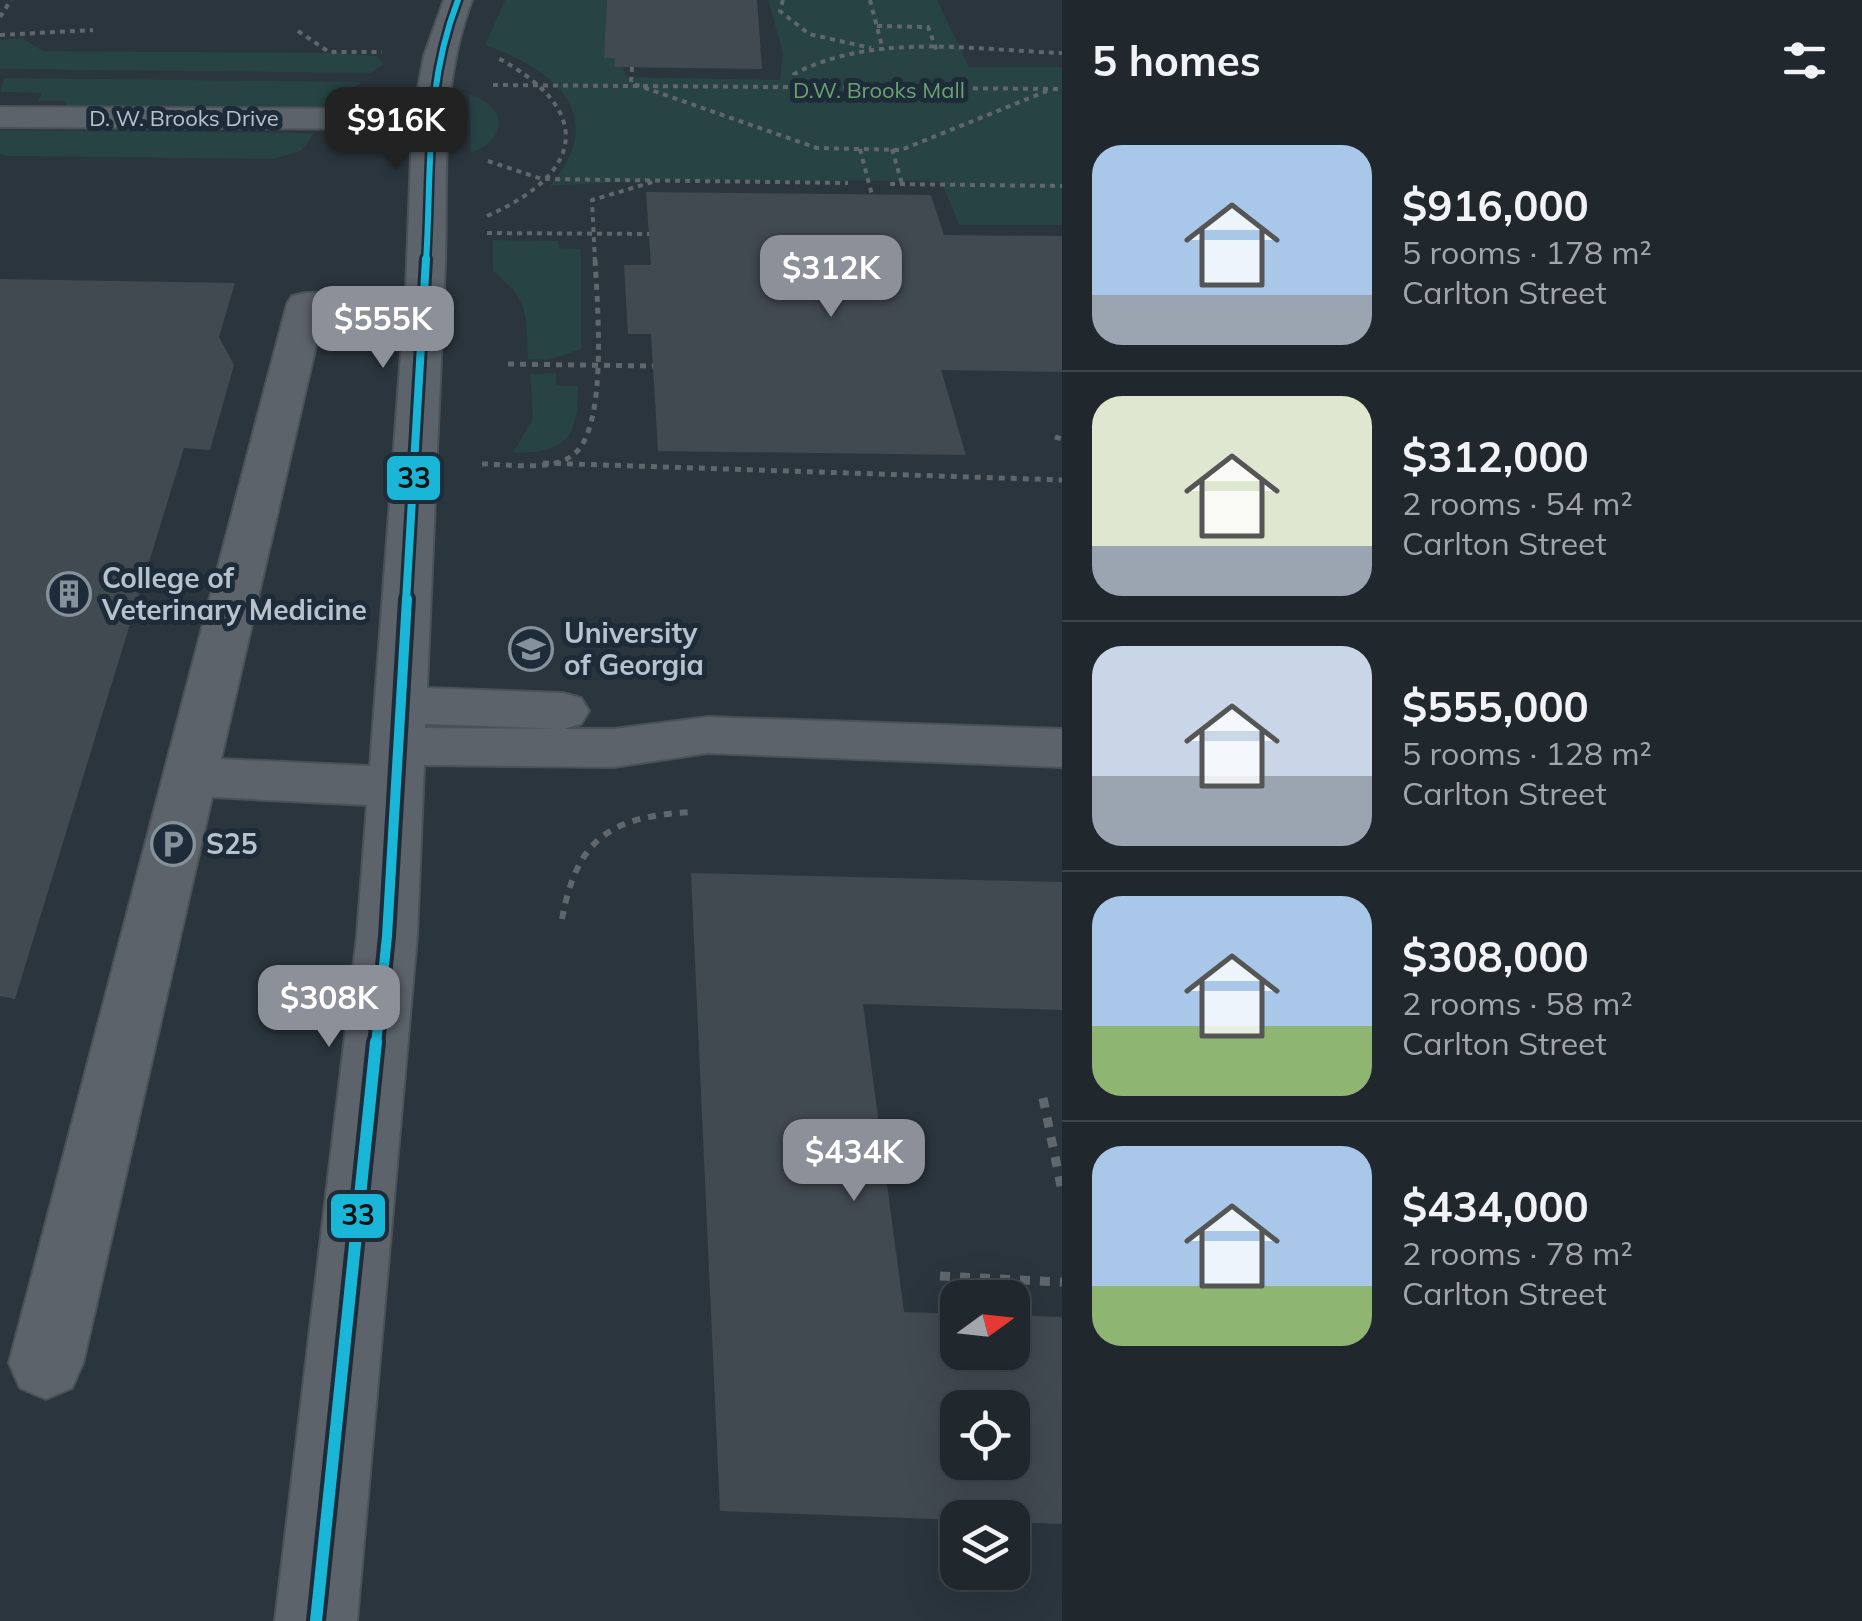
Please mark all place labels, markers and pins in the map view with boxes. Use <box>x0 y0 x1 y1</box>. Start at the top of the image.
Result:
pin: $916K <box>326 87 466 172</box>
pin: $312K <box>761 235 901 320</box>
pin: $555K <box>313 286 453 371</box>
place label: College of Veterinary Medicine <box>101 560 367 627</box>
building icon: College of Veterinary Medicine <box>46 571 92 617</box>
place label: University of Georgia <box>564 615 704 682</box>
school or university icon: University of Georgia <box>508 626 554 672</box>
parking icon: S25 <box>150 821 196 867</box>
place label: S25 <box>206 826 258 861</box>
pin: $308K <box>259 965 399 1050</box>
pin: $434K <box>784 1119 924 1204</box>

